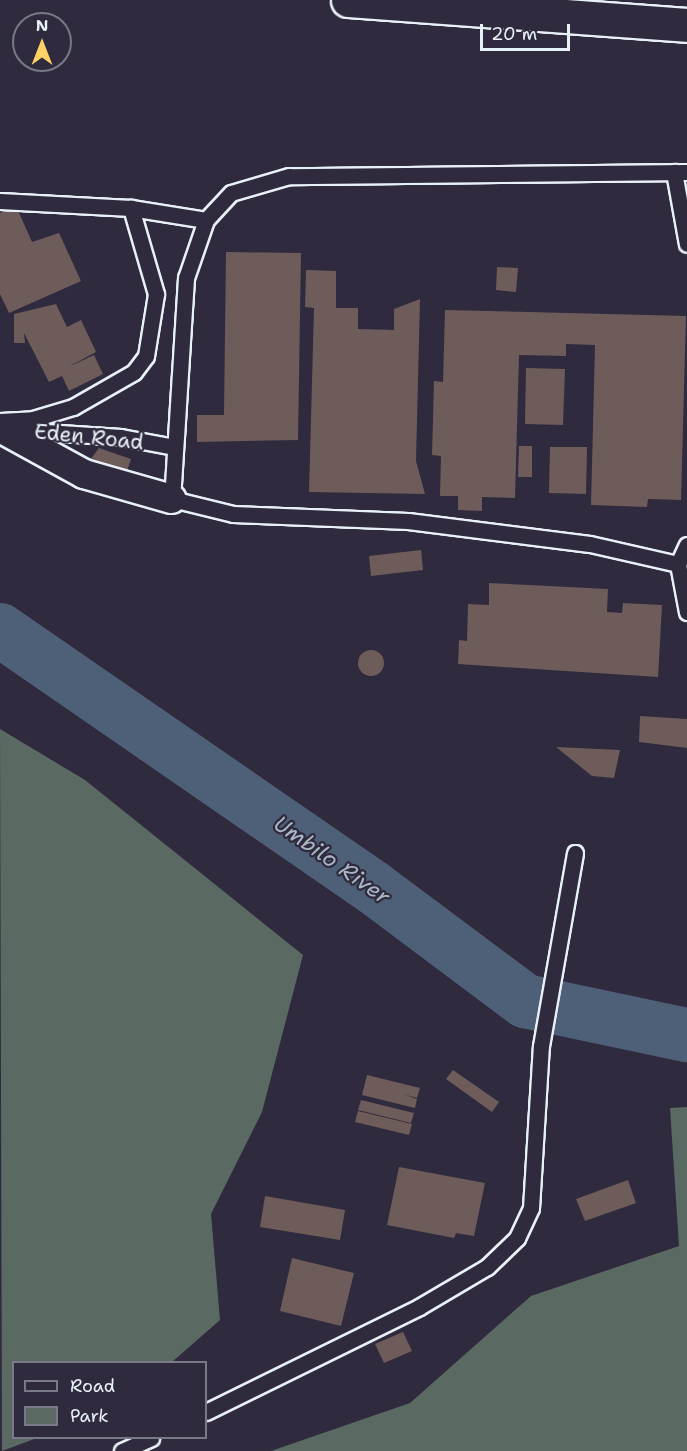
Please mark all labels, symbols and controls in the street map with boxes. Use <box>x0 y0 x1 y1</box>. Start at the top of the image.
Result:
north arrow <box>12 12 72 72</box>
scale bar <box>483 12 573 50</box>
text: N <box>36 15 48 36</box>
text: 20 m <box>491 22 537 46</box>
street label: Eden Road <box>33 419 145 455</box>
water label: Umbilo River <box>269 810 395 910</box>
legend <box>12 1361 207 1439</box>
text: Road <box>70 1374 115 1398</box>
text: Park <box>70 1404 109 1428</box>

